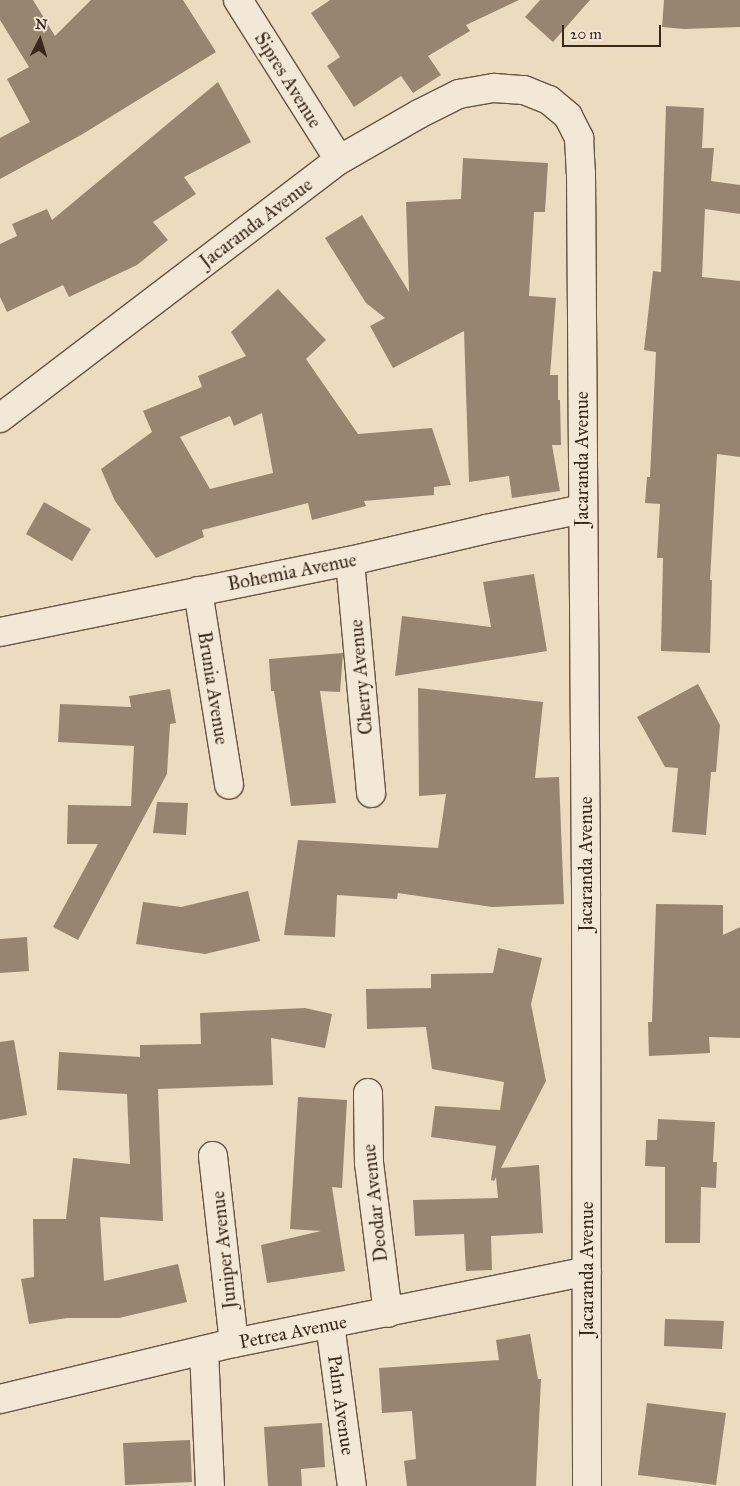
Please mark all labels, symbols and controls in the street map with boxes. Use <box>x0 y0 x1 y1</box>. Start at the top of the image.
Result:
north arrow <box>15 15 65 65</box>
scale bar <box>565 15 664 47</box>
text: N <box>35 16 48 34</box>
text: 20 m <box>570 25 602 43</box>
street label: Sipres Avenue <box>250 28 326 132</box>
street label: Jacaranda Avenue <box>195 173 317 273</box>
street label: Jacaranda Avenue <box>571 391 593 527</box>
street label: Bohemia Avenue <box>226 548 358 596</box>
street label: Cherry Avenue <box>345 618 377 736</box>
street label: Brunia Avenue <box>193 630 233 746</box>
street label: Jacaranda Avenue <box>575 796 597 932</box>
street label: Deodar Avenue <box>357 1143 393 1263</box>
street label: Juniper Avenue <box>206 1190 242 1310</box>
street label: Jacaranda Avenue <box>576 1201 598 1337</box>
street label: Petrea Avenue <box>237 1310 349 1354</box>
street label: Palm Avenue <box>323 1354 359 1456</box>

